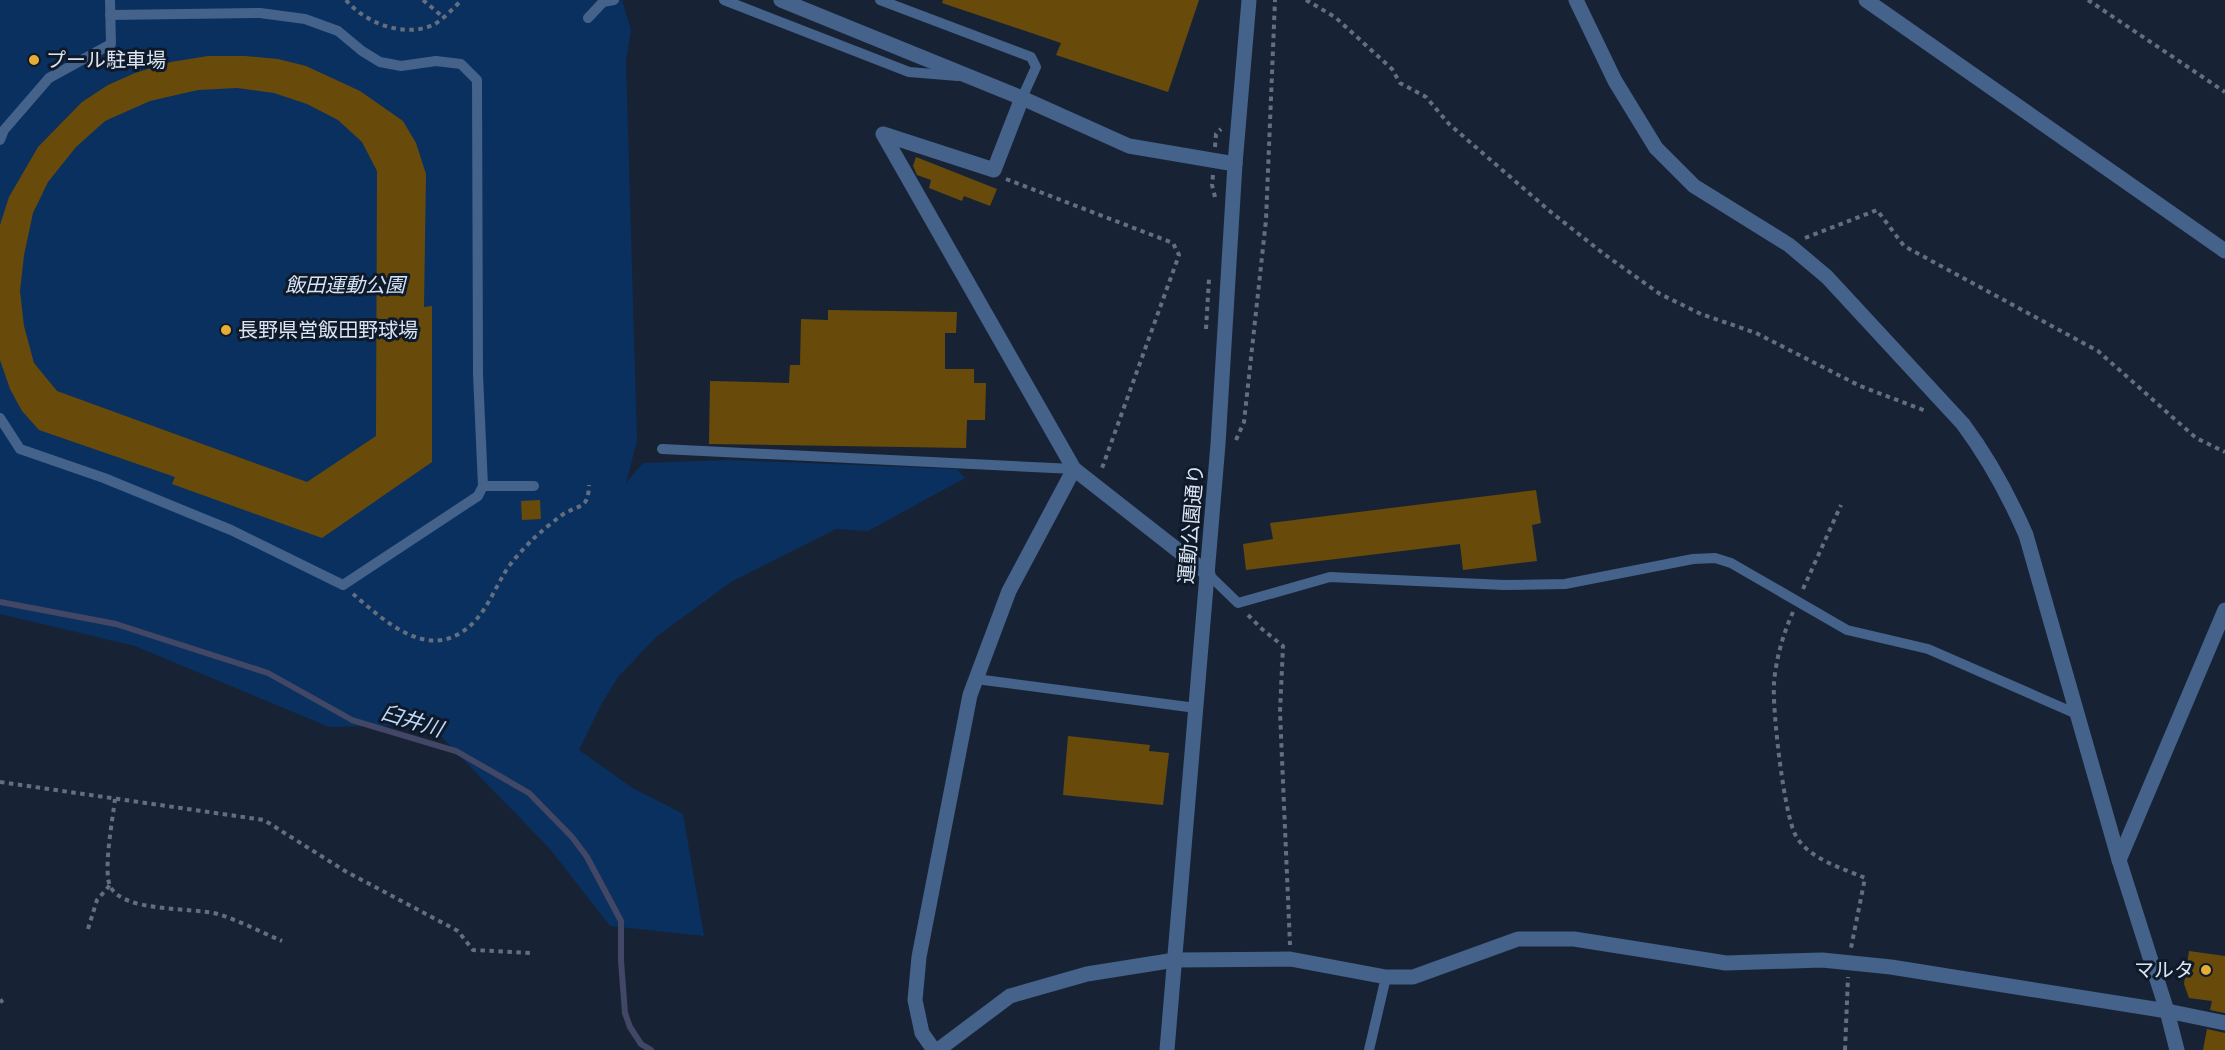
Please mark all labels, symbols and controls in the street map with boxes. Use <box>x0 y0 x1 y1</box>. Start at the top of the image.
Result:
place label: プール駐車場 <box>46 44 166 73</box>
marker: プール駐車場 <box>27 53 41 67</box>
park label: 飯田運動公園 <box>285 269 408 298</box>
place label: 長野県営飯田野球場 <box>238 314 418 343</box>
marker: 長野県営飯田野球場 <box>219 323 233 337</box>
street label: 運動公園通り <box>1170 463 1209 585</box>
water label: 臼井川 <box>378 696 449 743</box>
place label: マルタ <box>2134 954 2194 983</box>
marker: マルタ <box>2199 963 2213 977</box>

